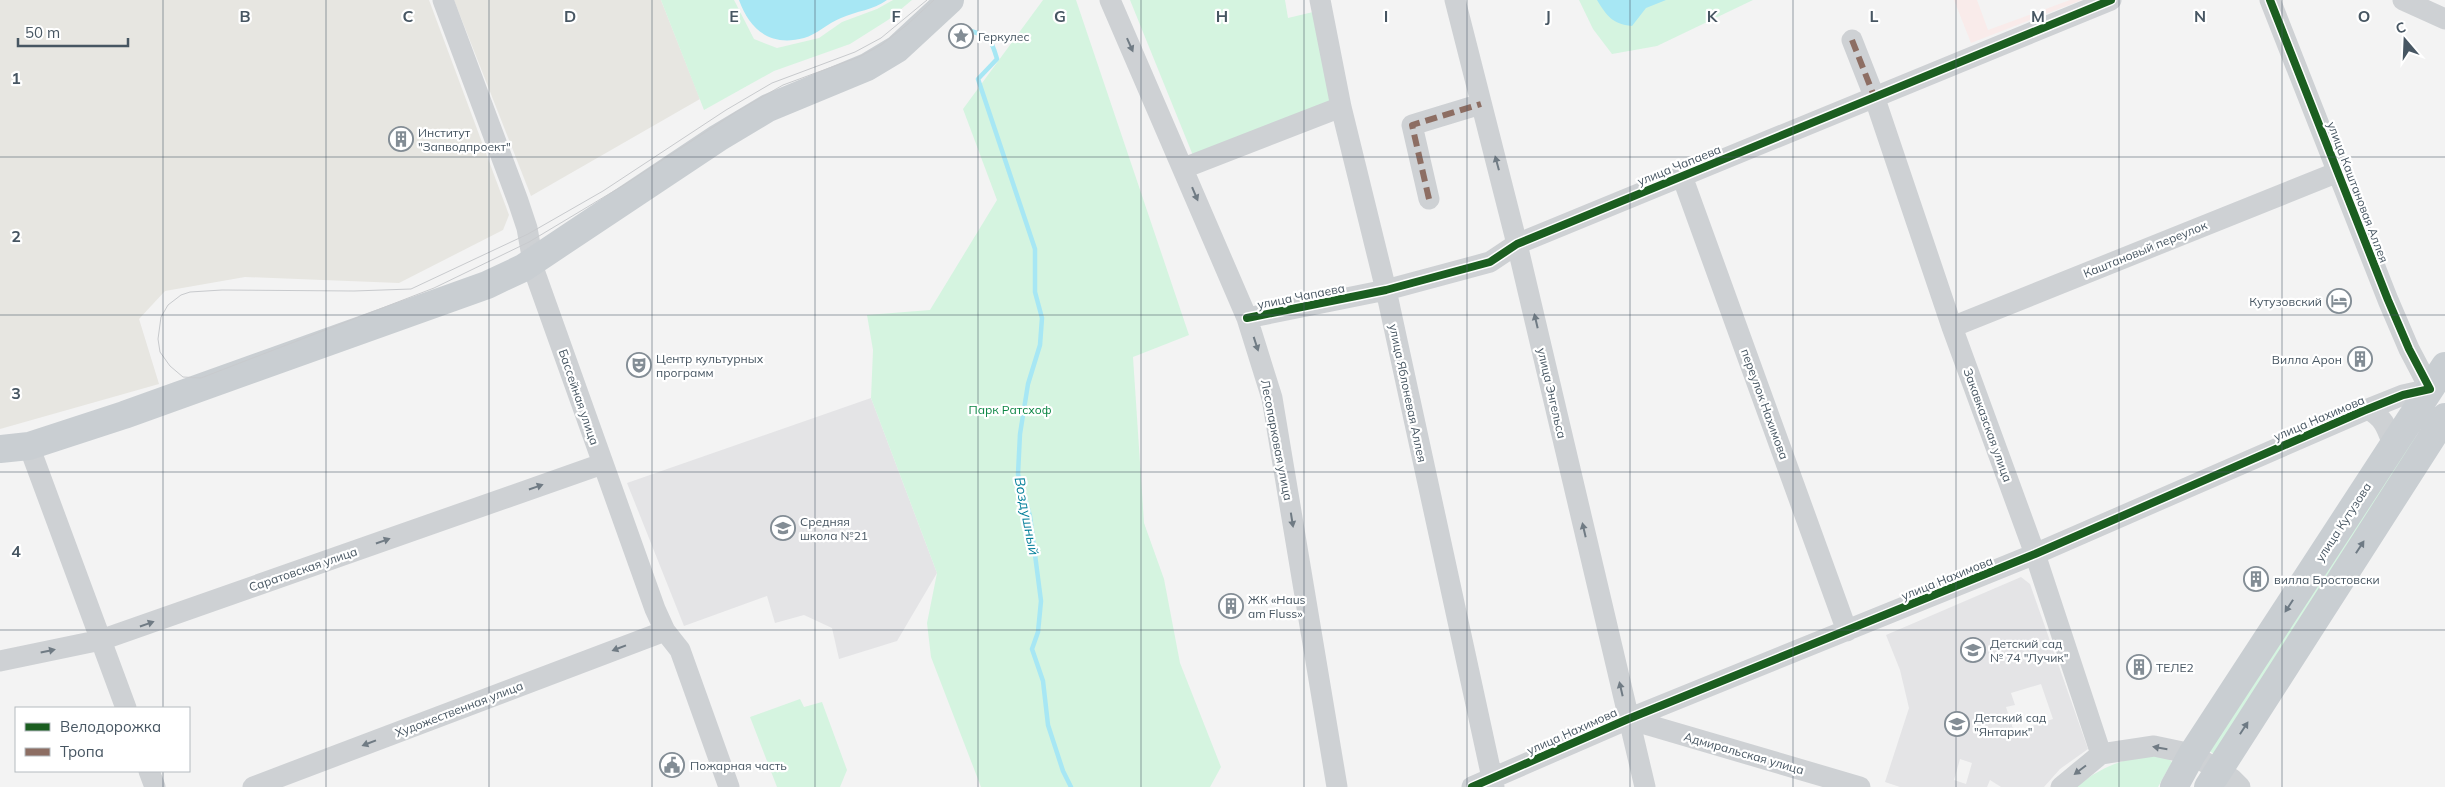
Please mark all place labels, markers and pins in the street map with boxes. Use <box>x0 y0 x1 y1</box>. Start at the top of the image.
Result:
place icon: Геркулес <box>948 23 974 49</box>
place label: Геркулес <box>978 29 1030 44</box>
place label: Институт "Запводпроект" <box>418 125 511 154</box>
building icon: Институт "Запводпроект" <box>388 126 414 152</box>
hotel icon: Кутузовский <box>2326 288 2352 314</box>
place label: Кутузовский <box>2249 294 2322 309</box>
building icon: Вилла Арон <box>2347 346 2373 372</box>
place label: Центр культурных программ <box>656 351 764 380</box>
theatre icon: Центр культурных программ <box>626 352 652 378</box>
place label: Вилла Арон <box>2272 352 2342 367</box>
place label: Средняя школа №21 <box>800 514 868 543</box>
school or university icon: Средняя школа №21 <box>770 515 796 541</box>
building icon: вилла Бростовски <box>2243 566 2269 592</box>
place label: вилла Бростовски <box>2274 572 2380 587</box>
place label: ЖК «Haus am Fluss» <box>1248 592 1306 621</box>
building icon: ЖК «Haus am Fluss» <box>1218 593 1244 619</box>
place label: Детский сад № 74 "Лучик" <box>1990 636 2068 665</box>
school or university icon: Детский сад № 74 "Лучик" <box>1960 637 1986 663</box>
building icon: ТЕЛЕ2 <box>2126 654 2152 680</box>
place label: ТЕЛЕ2 <box>2156 660 2194 675</box>
place label: Детский сад "Янтарик" <box>1974 710 2046 739</box>
school or university icon: Детский сад "Янтарик" <box>1944 711 1970 737</box>
public building icon: Пожарная часть <box>659 752 685 778</box>
place label: Пожарная часть <box>690 758 787 773</box>

